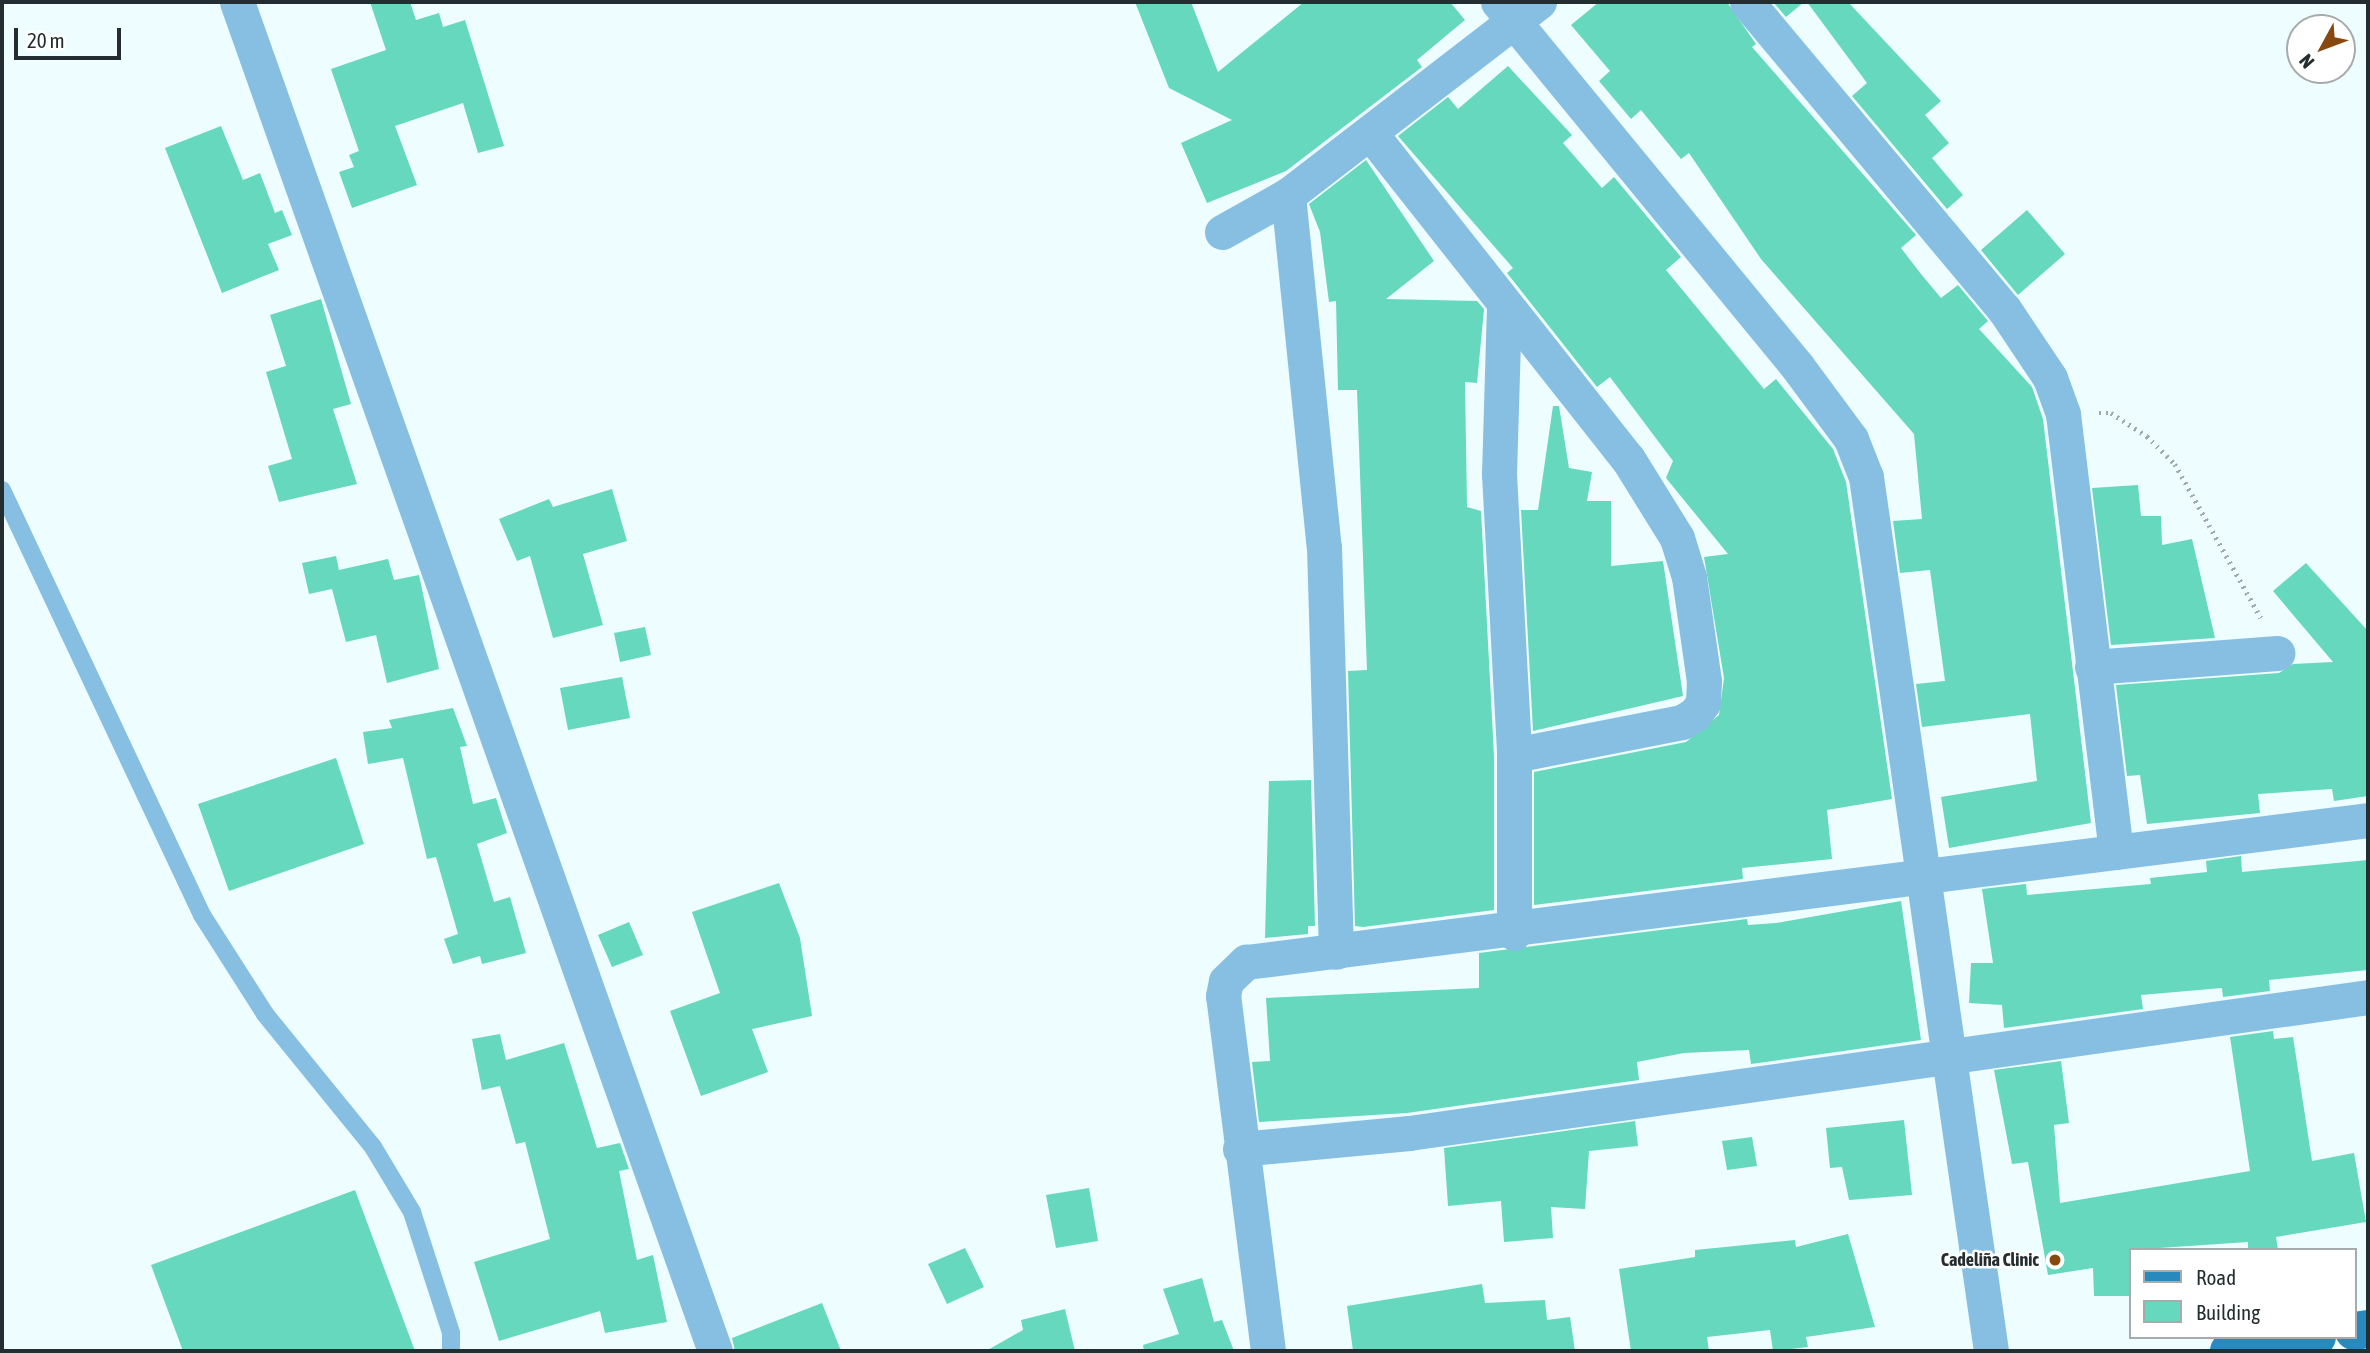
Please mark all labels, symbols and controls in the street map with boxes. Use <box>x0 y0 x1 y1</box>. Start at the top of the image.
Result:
scale bar <box>18 14 124 58</box>
north arrow <box>2286 14 2356 84</box>
text: 20 m <box>27 28 65 52</box>
text: N <box>2295 50 2319 73</box>
legend <box>2128 1248 2356 1339</box>
place label: Cadeliña Clinic <box>1941 1249 2039 1271</box>
marker: Cadeliña Clinic <box>2045 1250 2065 1270</box>
text: Road <box>2196 1265 2236 1289</box>
text: Building <box>2196 1300 2260 1324</box>

